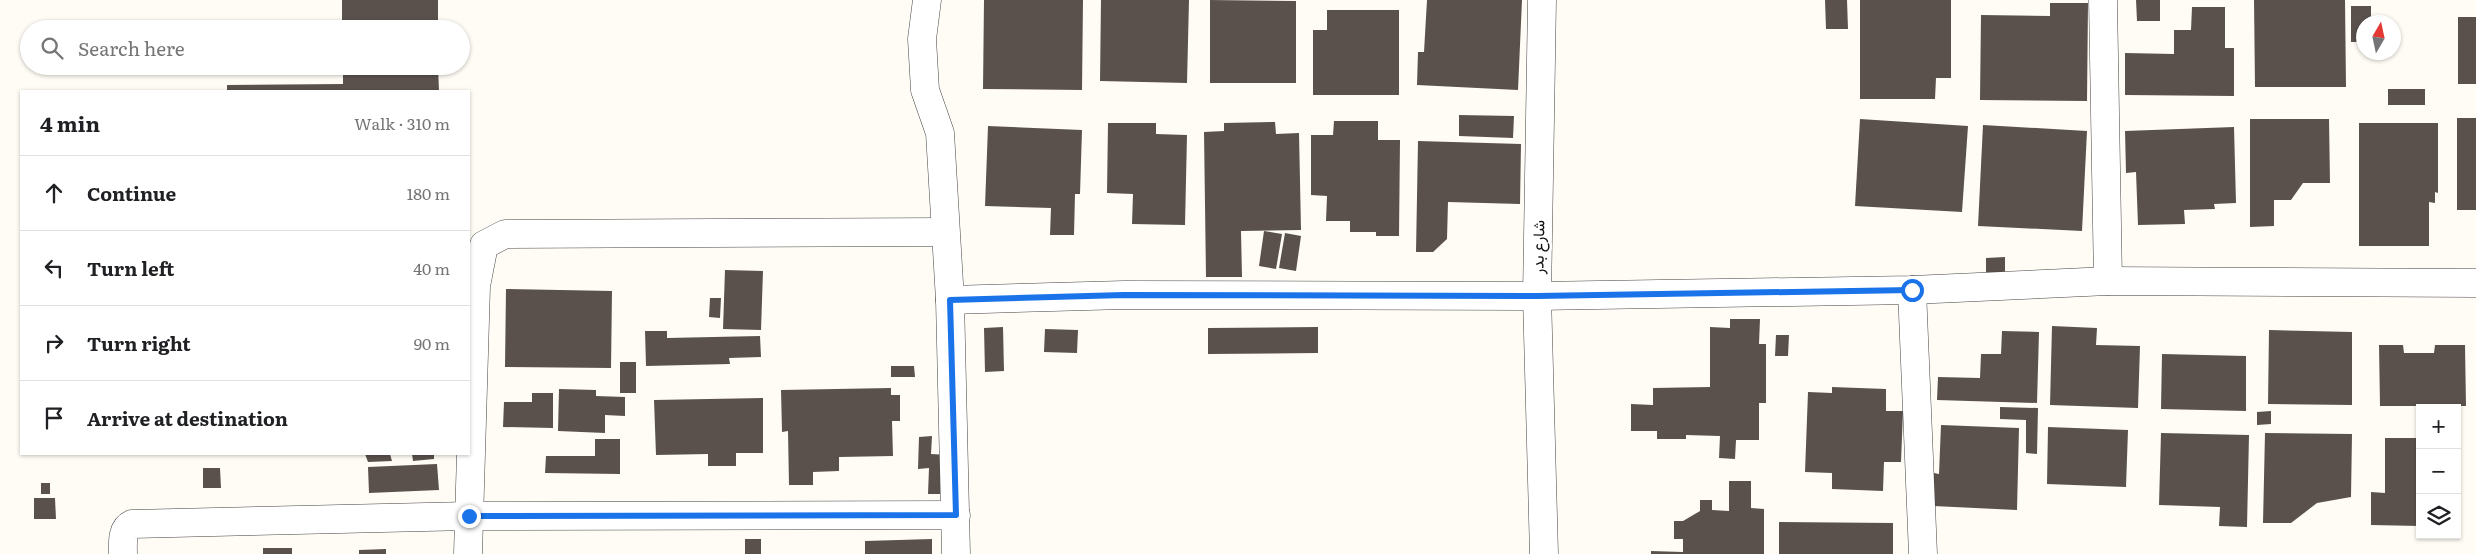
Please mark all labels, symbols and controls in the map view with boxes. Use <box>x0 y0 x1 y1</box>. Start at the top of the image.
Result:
north arrow <box>2356 15 2401 60</box>
search box <box>20 20 470 75</box>
icon: search <box>38 34 66 62</box>
text: Search here <box>78 34 185 62</box>
text: 4 min <box>40 107 100 138</box>
text: Walk · 310 m <box>354 111 450 135</box>
icon: ahead <box>40 179 68 207</box>
text: Continue <box>87 179 176 207</box>
text: 180 m <box>407 181 450 205</box>
street label: شارع بدر <box>1525 220 1550 275</box>
icon: left <box>40 254 68 282</box>
text: Turn left <box>87 254 174 282</box>
text: 40 m <box>413 256 450 280</box>
route start <box>1901 279 1924 302</box>
icon: right <box>40 329 68 357</box>
text: Turn right <box>87 329 191 357</box>
text: 90 m <box>414 331 450 355</box>
icon: arrive <box>40 404 68 432</box>
text: Arrive at destination <box>87 404 288 432</box>
map controls <box>2416 404 2461 539</box>
button: + <box>2416 404 2461 449</box>
button: − <box>2416 449 2461 494</box>
button: layers <box>2416 494 2461 539</box>
route end <box>458 505 481 528</box>

